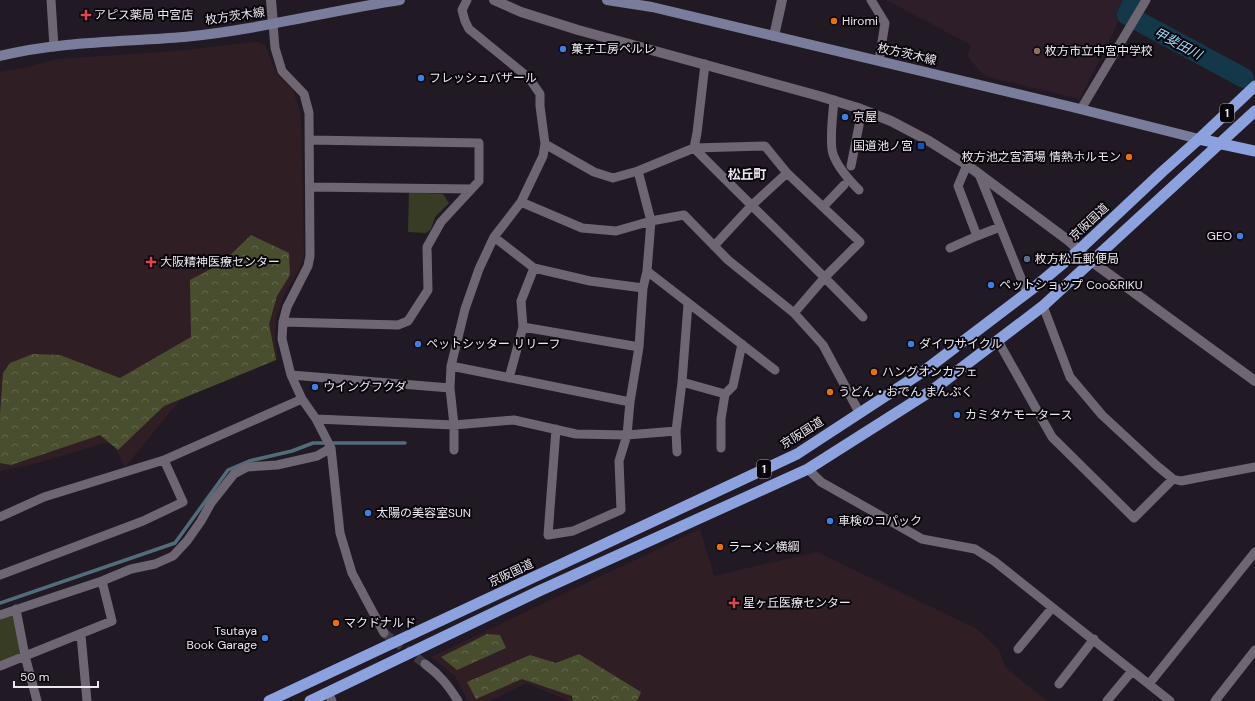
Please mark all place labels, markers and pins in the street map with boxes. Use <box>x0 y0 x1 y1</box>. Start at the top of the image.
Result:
place label: アピス薬局 中宮店 <box>94 7 193 23</box>
marker: アピス薬局 中宮店 <box>81 10 91 20</box>
place label: Hiromi <box>842 13 878 29</box>
marker: Hiromi <box>829 16 839 26</box>
place label: 菓子工房ペルレ <box>571 41 655 57</box>
place label: 枚方市立中宮中学校 <box>1045 43 1153 59</box>
marker: 菓子工房ペルレ <box>558 44 568 54</box>
marker: 枚方市立中宮中学校 <box>1032 46 1042 56</box>
place label: フレッシュバザール <box>429 70 537 86</box>
marker: フレッシュバザール <box>416 73 426 83</box>
place label: 京屋 <box>853 109 877 125</box>
marker: 京屋 <box>840 112 850 122</box>
place label: 国道池ノ宮 <box>853 138 913 154</box>
marker: 国道池ノ宮 <box>916 141 926 151</box>
place label: 枚方池之宮酒場 情熱ホルモン <box>962 149 1121 165</box>
marker: 枚方池之宮酒場 情熱ホルモン <box>1124 152 1134 162</box>
place label: GEO <box>1207 228 1232 244</box>
marker: GEO <box>1235 231 1245 241</box>
place label: 枚方松丘郵便局 <box>1035 251 1119 267</box>
place label: 大阪精神医療センター <box>160 254 280 270</box>
marker: 枚方松丘郵便局 <box>1022 254 1032 264</box>
marker: 大阪精神医療センター <box>145 256 157 268</box>
place label: ペットショップ Coo&RIKU <box>999 277 1143 293</box>
marker: ペットショップ Coo&RIKU <box>986 280 996 290</box>
place label: ペットシッター リリーフ <box>426 336 560 352</box>
place label: ダイワサイクル <box>919 336 1002 352</box>
marker: ペットシッター リリーフ <box>413 339 423 349</box>
marker: ダイワサイクル <box>906 339 916 349</box>
place label: ハングオンカフェ <box>882 364 978 380</box>
marker: ハングオンカフェ <box>869 367 879 377</box>
place label: ウイングフクダ <box>323 379 407 395</box>
marker: ウイングフクダ <box>310 382 320 392</box>
place label: うどん・おでん まんぷく <box>838 384 973 400</box>
marker: うどん・おでん まんぷく <box>825 387 835 397</box>
place label: カミタケモータース <box>965 407 1072 423</box>
marker: カミタケモータース <box>952 410 962 420</box>
place label: 太陽の美容室SUN <box>376 505 471 521</box>
marker: 太陽の美容室SUN <box>363 508 373 518</box>
place label: 車検のコパック <box>838 513 922 529</box>
marker: 車検のコパック <box>825 516 835 526</box>
place label: ラーメン横綱 <box>728 539 800 555</box>
marker: ラーメン横綱 <box>715 542 725 552</box>
place label: 星ヶ丘医療センター <box>743 595 851 611</box>
marker: 星ヶ丘医療センター <box>728 597 740 609</box>
place label: マクドナルド <box>344 615 416 631</box>
marker: マクドナルド <box>331 618 341 628</box>
place label: Tsutaya Book Garage <box>186 623 257 653</box>
marker: Tsutaya Book Garage <box>260 633 270 643</box>

